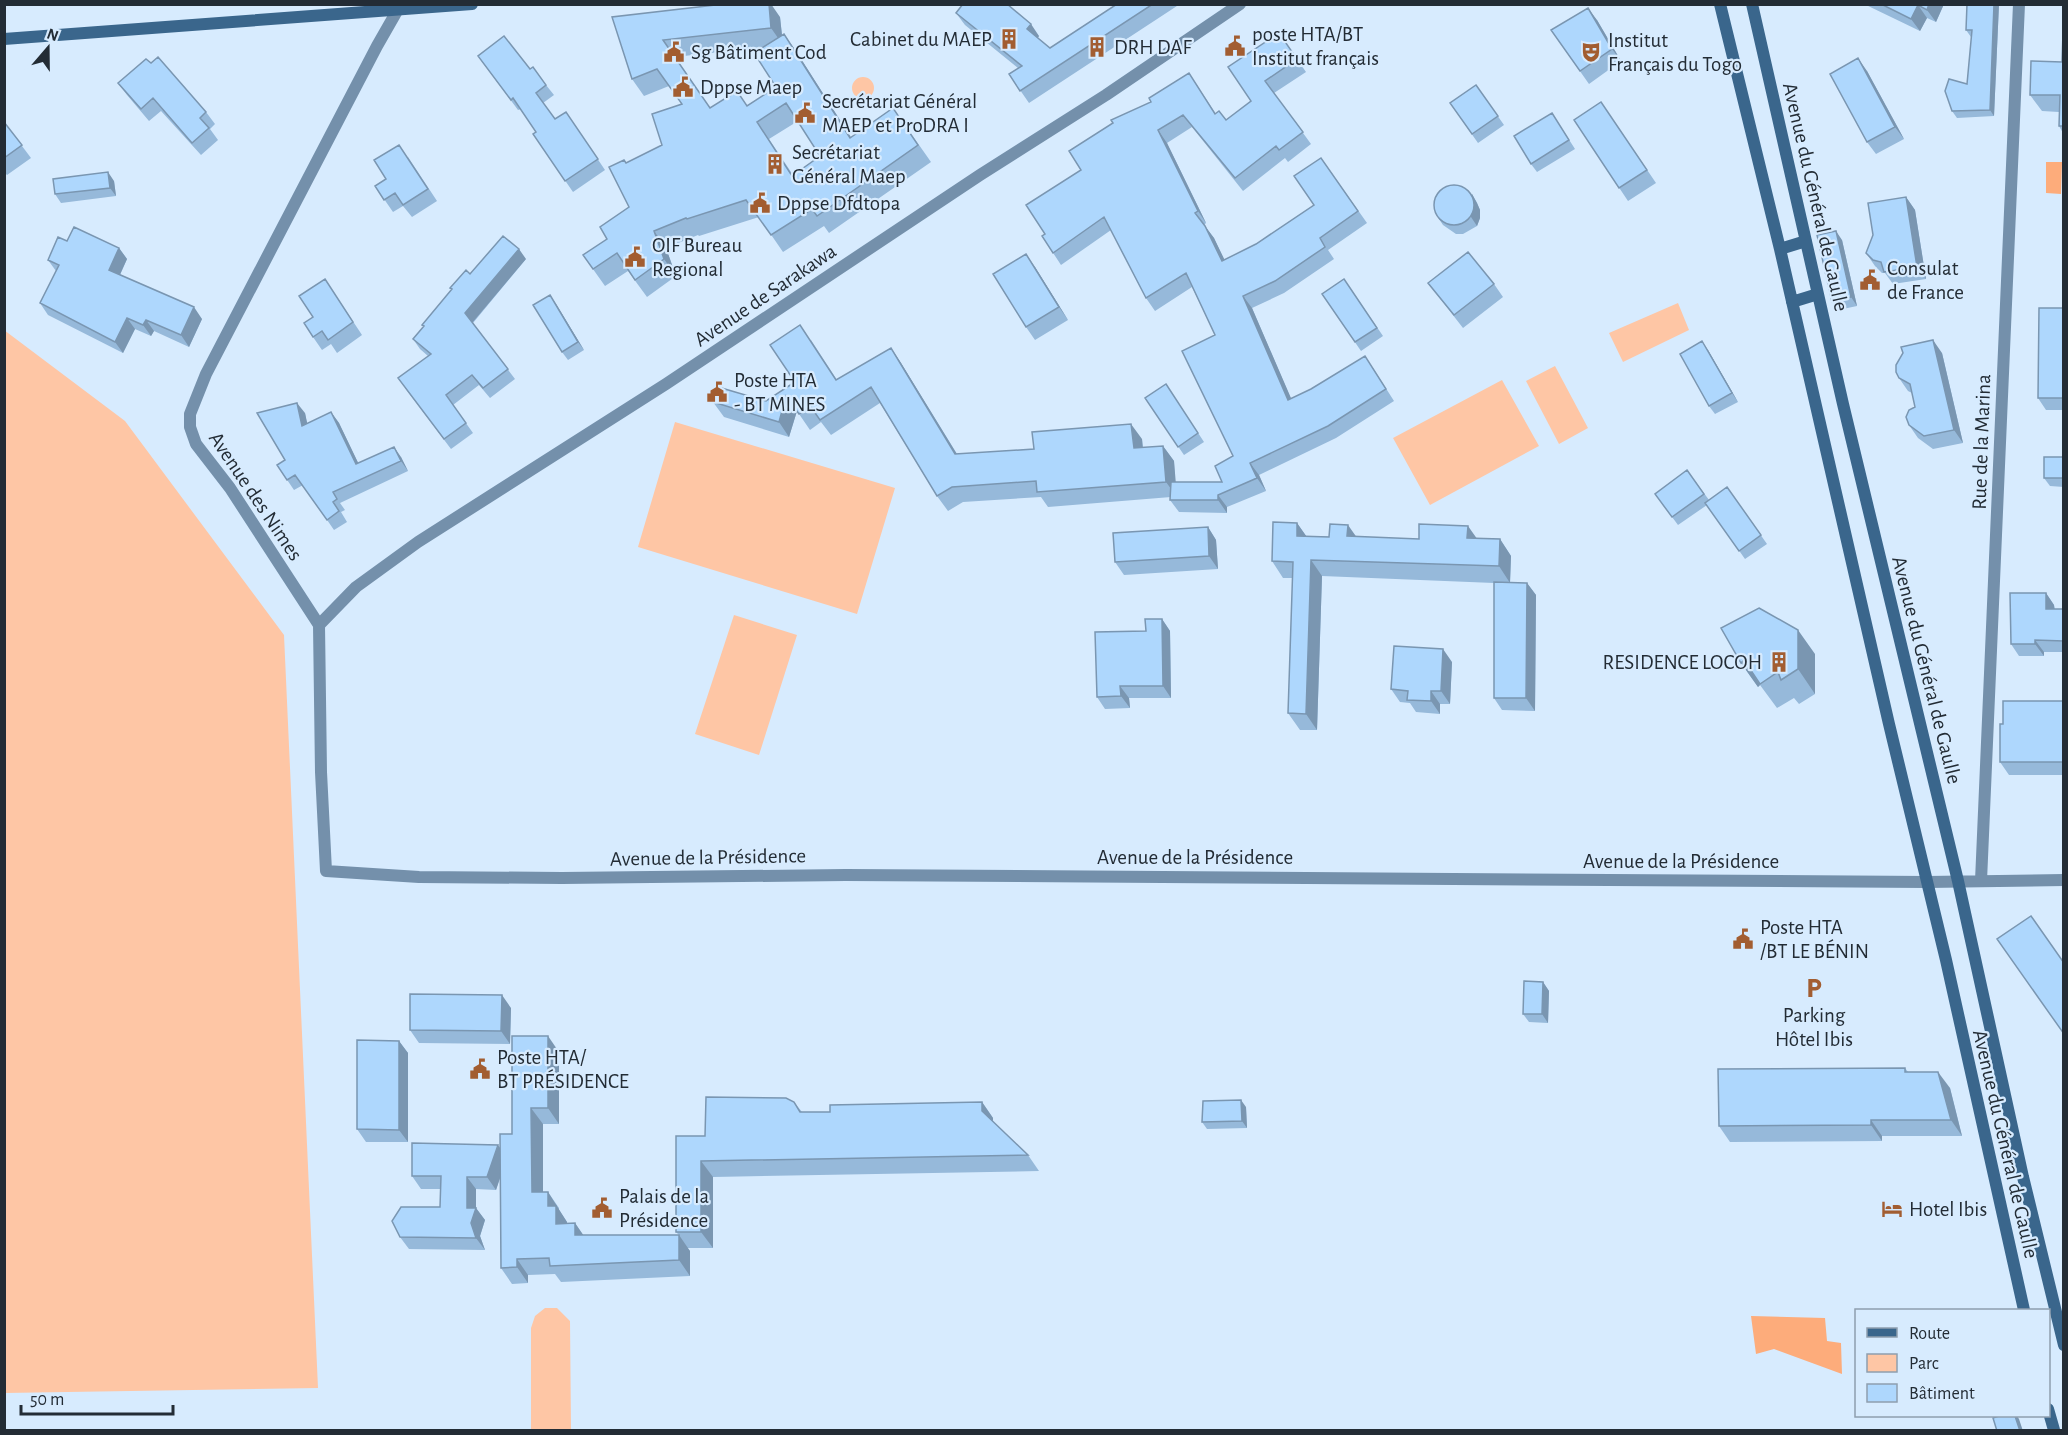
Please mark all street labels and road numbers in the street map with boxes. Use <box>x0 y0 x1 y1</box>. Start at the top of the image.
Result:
street label: Avenue du Général de Gaulle <box>1779 81 1852 313</box>
street label: Avenue de Sarakawa <box>691 240 840 351</box>
street label: Rue de la Marina <box>1969 374 1994 510</box>
street label: Avenue des Nimes <box>205 428 306 564</box>
street label: Avenue du Général de Gaulle <box>1888 554 1965 786</box>
street label: Avenue de la Présidence <box>610 845 806 870</box>
street label: Avenue de la Présidence <box>1097 847 1293 868</box>
street label: Avenue de la Présidence <box>1583 851 1779 872</box>
street label: Avenue du Général de Gaulle <box>1969 1028 2042 1260</box>

